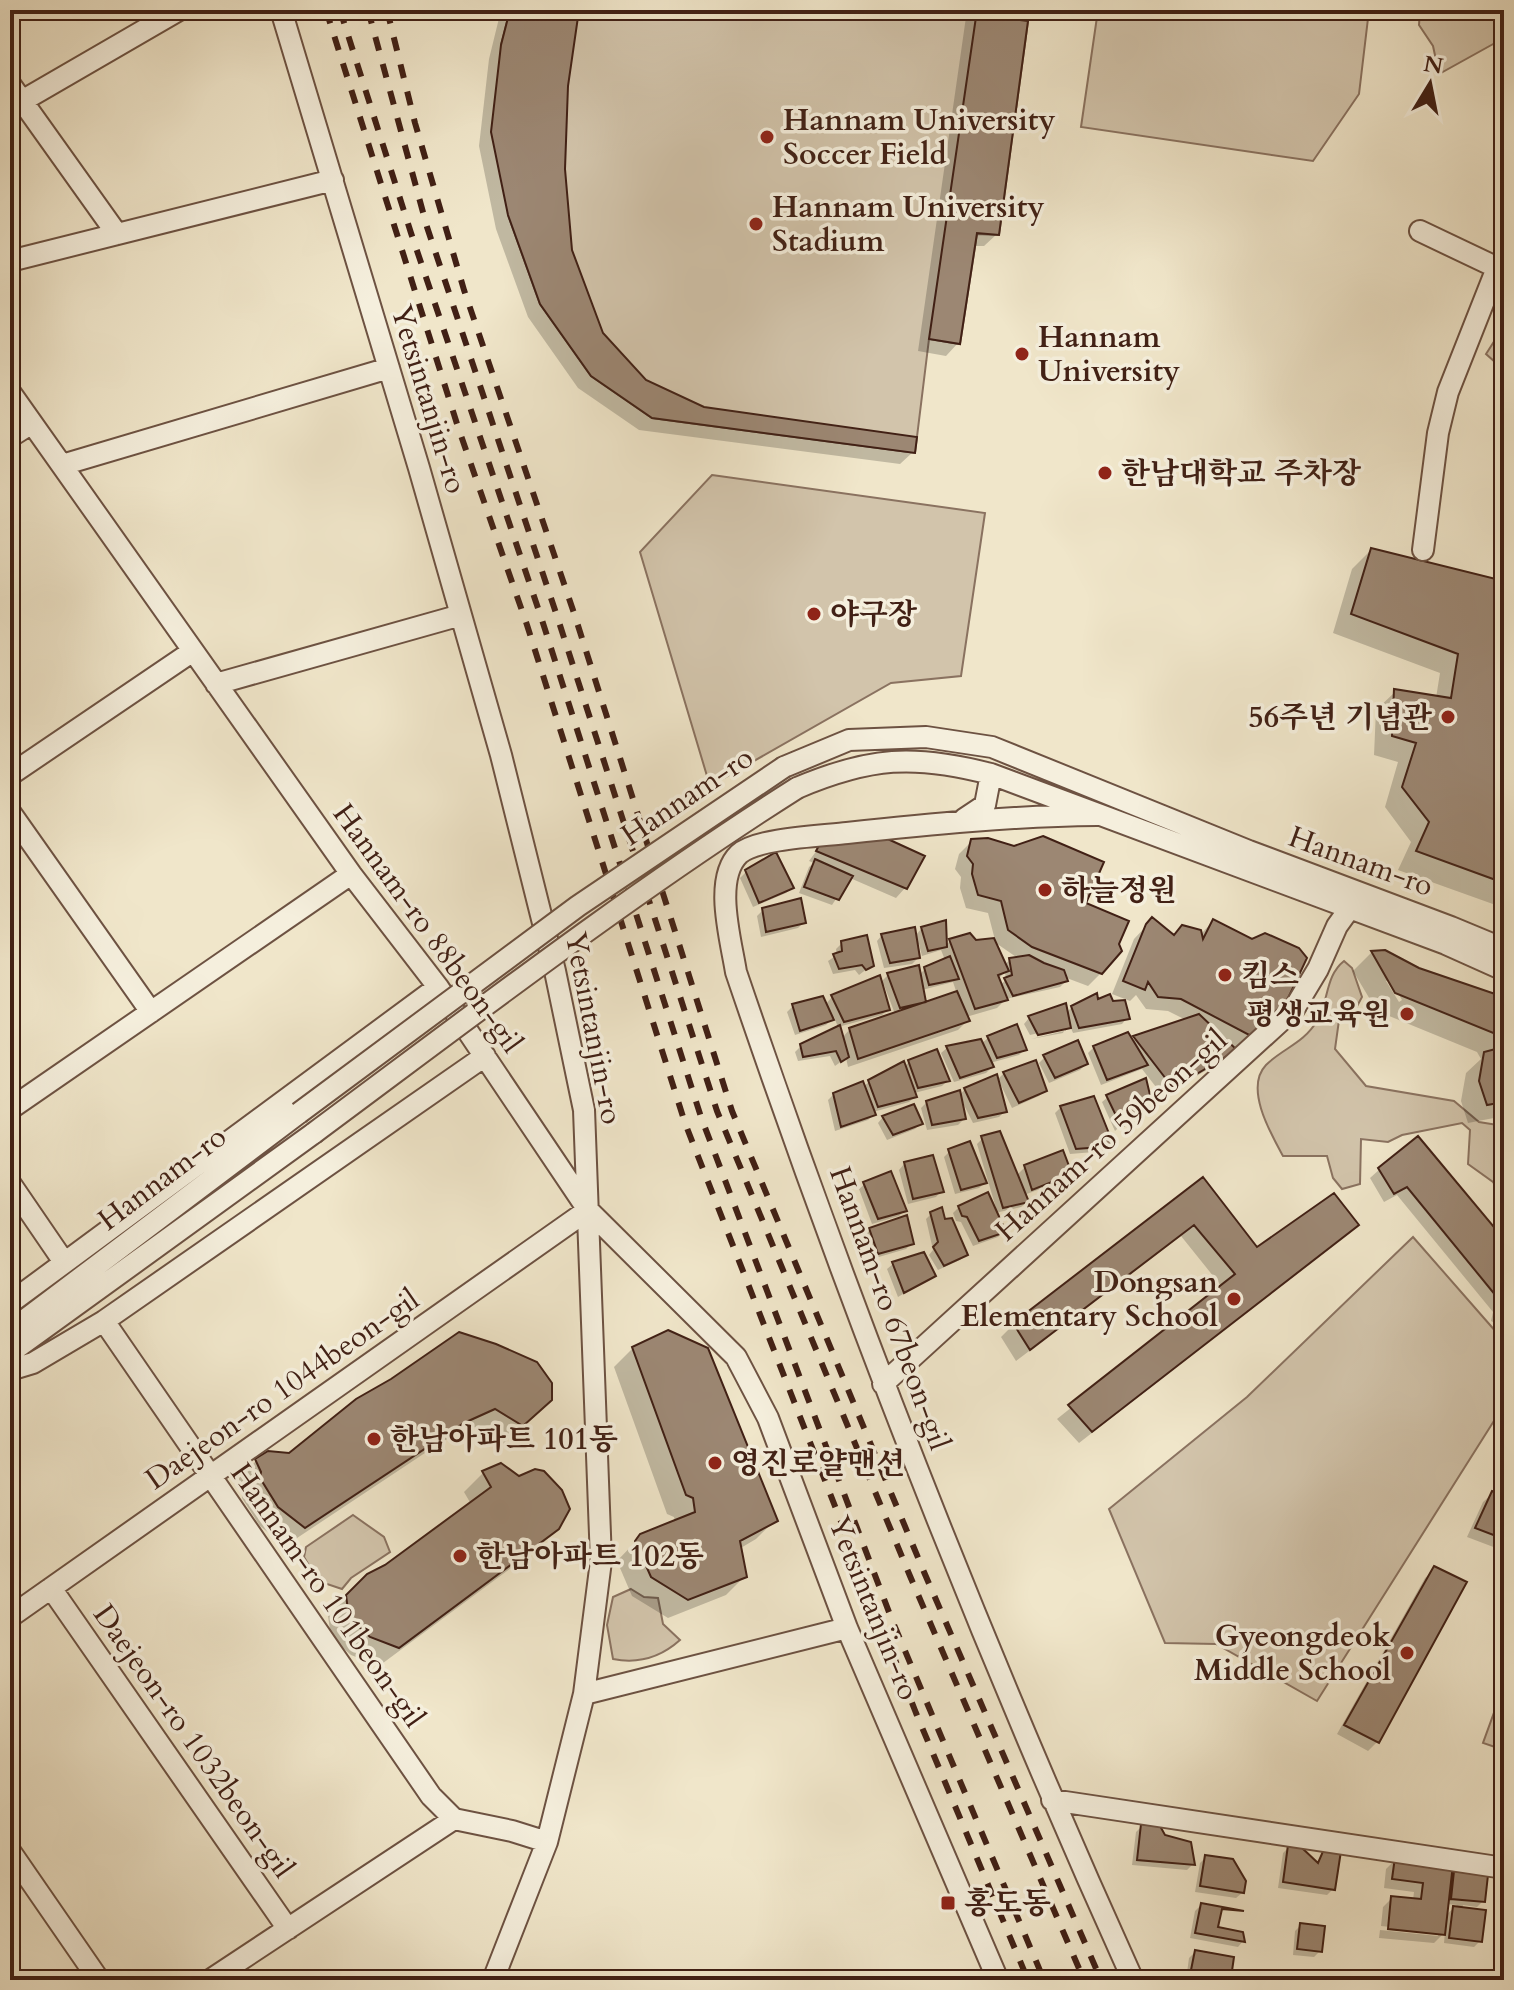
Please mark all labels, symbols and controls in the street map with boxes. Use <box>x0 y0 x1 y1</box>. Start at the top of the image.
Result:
north arrow <box>1390 44 1470 124</box>
text: N <box>1421 49 1445 82</box>
place label: Hannam University Soccer Field <box>783 100 1056 175</box>
marker: Hannam University Soccer Field <box>758 128 776 146</box>
place label: Hannam University Stadium <box>772 187 1045 262</box>
marker: Hannam University Stadium <box>747 215 765 233</box>
street label: Yetsintanjin-ro <box>380 300 477 498</box>
place label: Hannam University <box>1038 317 1180 392</box>
marker: Hannam University <box>1013 345 1031 363</box>
place label: 한남대학교 주차장 <box>1121 453 1361 494</box>
marker: 한남대학교 주차장 <box>1096 464 1114 482</box>
place label: 야구장 <box>830 594 917 635</box>
marker: 야구장 <box>805 605 823 623</box>
place label: 56주년 기념관 <box>1248 697 1432 738</box>
marker: 56주년 기념관 <box>1439 708 1457 726</box>
street label: Hannam-ro <box>613 737 761 856</box>
street label: Hannam-ro 88beon-gil <box>323 795 532 1062</box>
street label: Hannam-ro <box>1283 816 1439 907</box>
place label: 하늘정원 <box>1061 870 1177 911</box>
marker: 하늘정원 <box>1036 881 1054 899</box>
street label: Yetsintanjin-ro <box>555 928 632 1128</box>
place label: 킴스 <box>1241 955 1299 996</box>
marker: 킴스 <box>1216 966 1234 984</box>
place label: 평생교육원 <box>1246 994 1391 1035</box>
marker: 평생교육원 <box>1398 1005 1416 1023</box>
street label: Hannam-ro 59beon-gil <box>986 1020 1236 1251</box>
street label: Hannam-ro <box>90 1117 235 1240</box>
street label: Hannam-ro 67beon-gil <box>819 1161 960 1456</box>
place label: Dongsan Elementary School <box>961 1262 1218 1337</box>
street label: Daejeon-ro 1044beon-gil <box>137 1279 428 1500</box>
marker: Dongsan Elementary School <box>1225 1290 1243 1308</box>
place label: 한남아파트 101동 <box>390 1419 618 1460</box>
marker: 한남아파트 101동 <box>365 1430 383 1448</box>
place label: 영진로얄맨션 <box>731 1443 905 1484</box>
marker: 영진로얄맨션 <box>706 1454 724 1472</box>
street label: Hannam-ro 101beon-gil <box>221 1455 435 1736</box>
street label: Yetsintanjin-ro <box>818 1510 929 1706</box>
place label: 한남아파트 102동 <box>476 1536 704 1577</box>
marker: 한남아파트 102동 <box>451 1547 469 1565</box>
street label: Daejeon-ro 1032beon-gil <box>83 1596 304 1887</box>
place label: Gyeongdeok Middle School <box>1194 1616 1391 1691</box>
marker: Gyeongdeok Middle School <box>1398 1644 1416 1662</box>
place label: 홍도동 <box>964 1883 1051 1924</box>
marker: 홍도동 <box>939 1894 957 1912</box>

